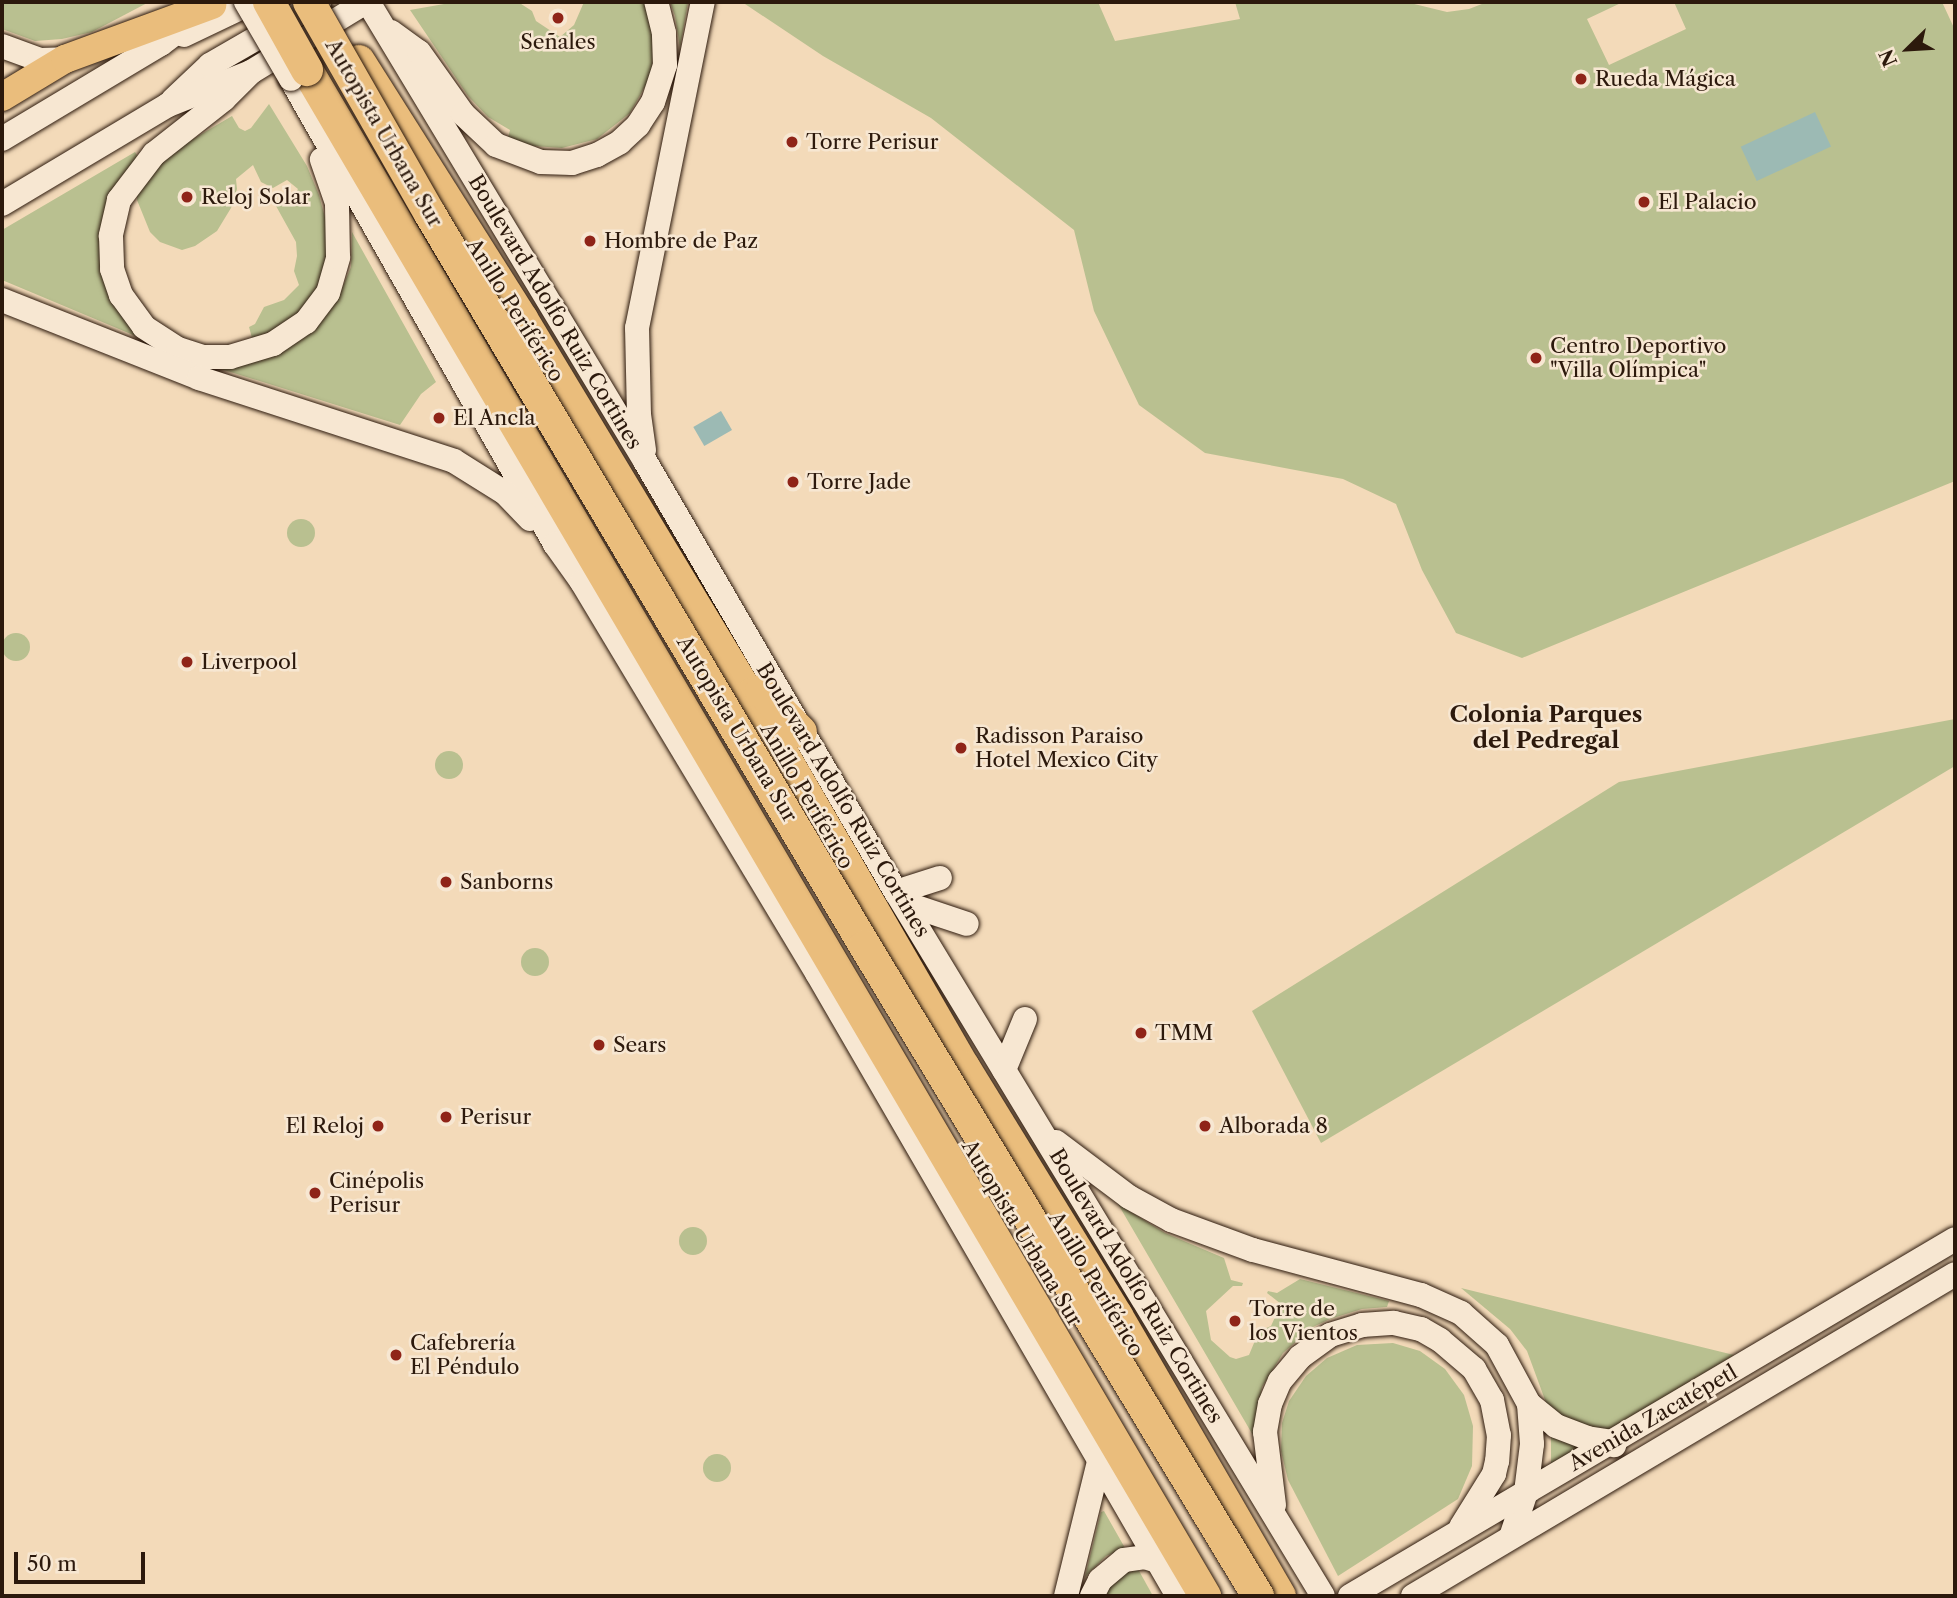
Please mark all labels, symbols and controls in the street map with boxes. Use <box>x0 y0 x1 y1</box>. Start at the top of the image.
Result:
marker: Señales <box>550 10 566 26</box>
north arrow <box>1873 14 1943 84</box>
place label: Señales <box>520 29 596 55</box>
street label: Autopista Urbana Sur <box>320 34 448 232</box>
text: N <box>1874 46 1902 70</box>
place label: Rueda Mágica <box>1595 66 1736 92</box>
marker: Rueda Mágica <box>1573 71 1589 87</box>
place label: Torre Perisur <box>806 129 939 155</box>
marker: Torre Perisur <box>784 134 800 150</box>
street label: Boulevard Adolfo Ruiz Cortines <box>463 170 647 454</box>
place label: Reloj Solar <box>201 184 310 210</box>
marker: Reloj Solar <box>179 189 195 205</box>
place label: El Palacio <box>1658 189 1757 215</box>
marker: El Palacio <box>1636 194 1652 210</box>
place label: Hombre de Paz <box>604 228 758 254</box>
marker: Hombre de Paz <box>582 233 598 249</box>
street label: Anillo Periférico <box>461 234 569 386</box>
place label: Centro Deportivo "Villa Olímpica" <box>1550 333 1726 383</box>
marker: Centro Deportivo "Villa Olímpica" <box>1528 350 1544 366</box>
place label: El Ancla <box>453 405 536 431</box>
marker: El Ancla <box>431 410 447 426</box>
place label: Torre Jade <box>807 469 911 495</box>
marker: Torre Jade <box>785 474 801 490</box>
street label: Autopista Urbana Sur <box>671 631 803 827</box>
place label: Liverpool <box>201 649 297 675</box>
marker: Liverpool <box>179 654 195 670</box>
street label: Boulevard Adolfo Ruiz Cortines <box>751 658 935 942</box>
district label: Colonia Parques del Pedregal <box>1449 700 1643 754</box>
street label: Anillo Periférico <box>755 718 859 874</box>
place label: Radisson Paraiso Hotel Mexico City <box>975 723 1158 773</box>
marker: Radisson Paraiso Hotel Mexico City <box>953 740 969 756</box>
place label: Sanborns <box>460 869 553 895</box>
marker: Sanborns <box>438 874 454 890</box>
place label: TMM <box>1155 1020 1213 1046</box>
marker: TMM <box>1133 1025 1149 1041</box>
place label: Sears <box>613 1032 666 1058</box>
marker: Sears <box>591 1037 607 1053</box>
place label: Perisur <box>460 1104 531 1130</box>
marker: Perisur <box>438 1109 454 1125</box>
place label: El Reloj <box>286 1113 364 1139</box>
place label: Alborada 8 <box>1219 1113 1328 1139</box>
marker: El Reloj <box>370 1118 386 1134</box>
marker: Alborada 8 <box>1197 1118 1213 1134</box>
street label: Autopista Urbana Sur <box>956 1135 1088 1331</box>
street label: Boulevard Adolfo Ruiz Cortines <box>1044 1144 1228 1428</box>
place label: Cinépolis Perisur <box>329 1168 424 1218</box>
marker: Cinépolis Perisur <box>307 1185 323 1201</box>
street label: Anillo Periférico <box>1043 1207 1149 1361</box>
place label: Torre de los Vientos <box>1249 1296 1359 1346</box>
marker: Torre de los Vientos <box>1227 1313 1243 1329</box>
place label: Cafebrería El Péndulo <box>410 1330 519 1380</box>
marker: Cafebrería El Péndulo <box>388 1347 404 1363</box>
street label: Avenida Zacatépetl <box>1564 1359 1742 1477</box>
scale bar <box>18 1538 149 1582</box>
text: 50 m <box>27 1551 77 1576</box>

